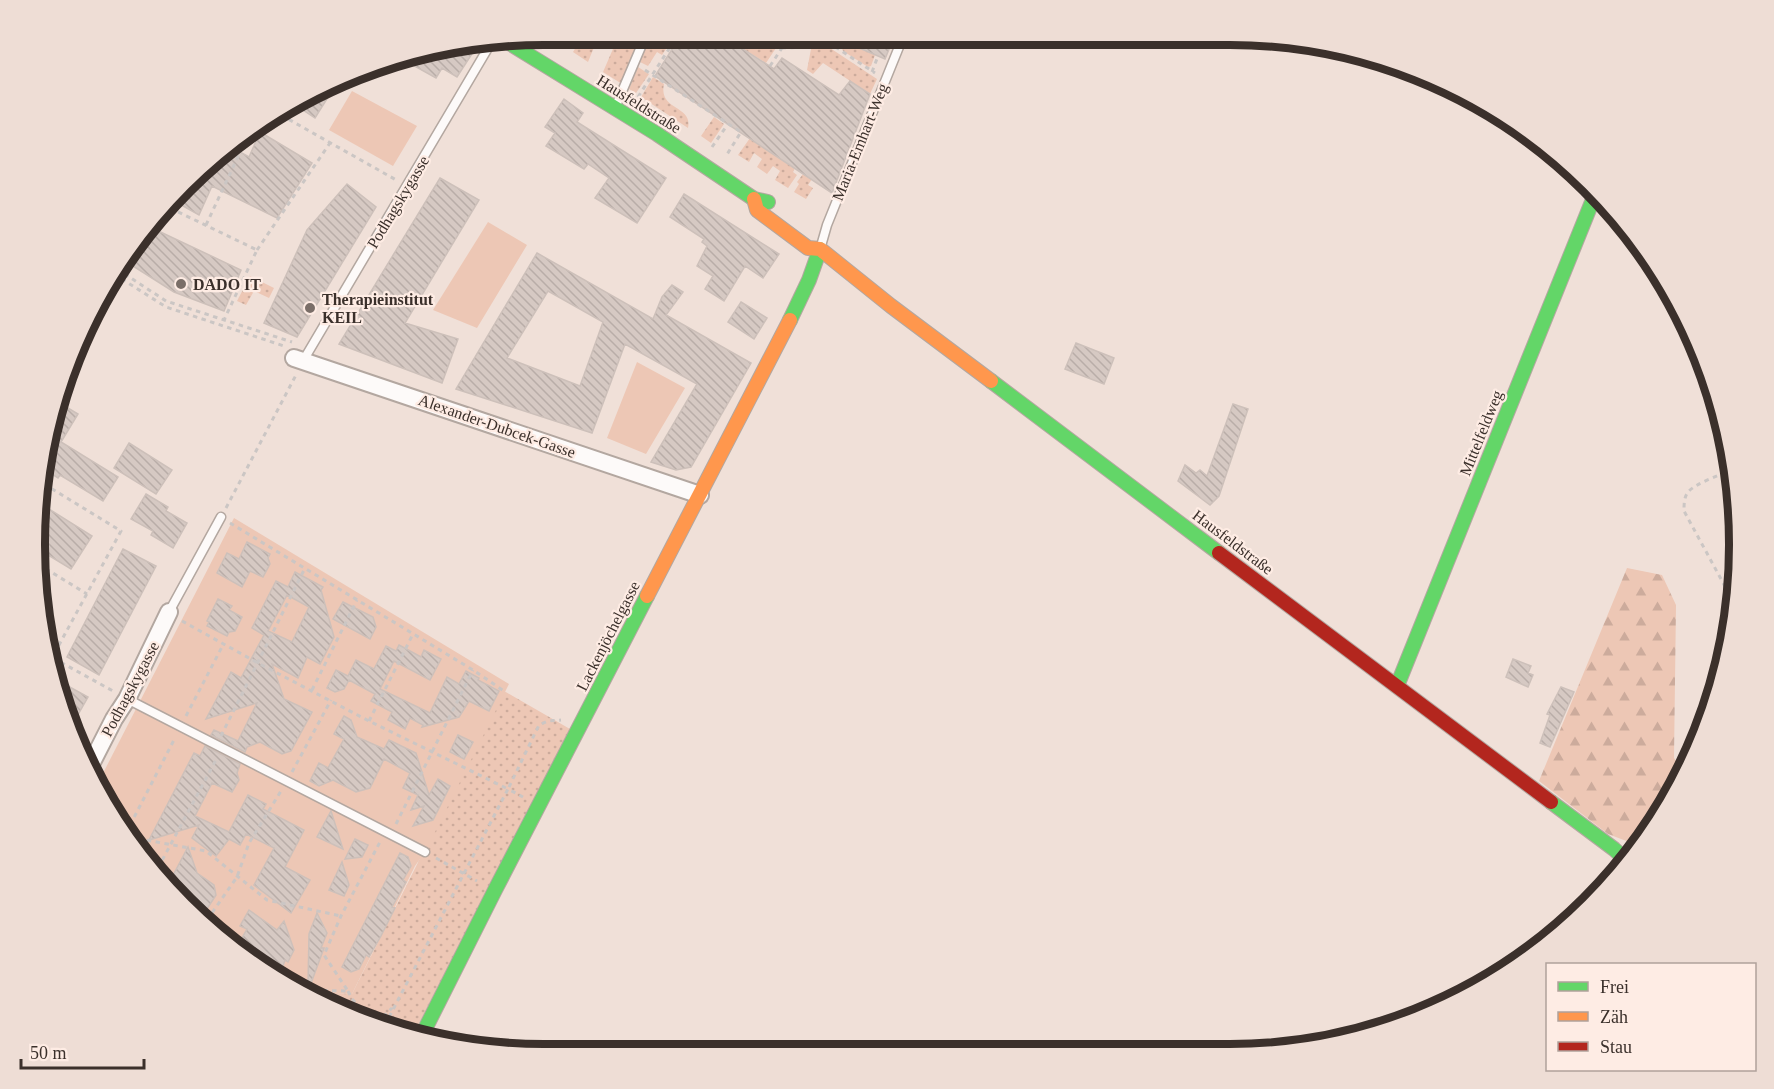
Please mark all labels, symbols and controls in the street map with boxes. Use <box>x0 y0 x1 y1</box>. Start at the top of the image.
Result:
street label: Hausfeldstraße <box>594 71 684 137</box>
street label: Maria-Emhart-Weg <box>829 81 892 203</box>
street label: Podhagskygasse <box>364 153 433 252</box>
place label: DADO IT <box>193 276 261 293</box>
marker: DADO IT <box>174 277 188 291</box>
place label: Therapieinstitut KEIL <box>322 291 434 326</box>
marker: Therapieinstitut KEIL <box>303 301 317 315</box>
street label: Mittelfeldweg <box>1456 388 1507 479</box>
street label: Alexander-Dubcek-Gasse <box>416 391 578 461</box>
street label: Hausfeldstraße <box>1190 506 1276 578</box>
street label: Lackenjöchelgasse <box>573 578 644 694</box>
street label: Podhagskygasse <box>98 639 163 740</box>
legend <box>1546 963 1756 1071</box>
text: Frei <box>1600 977 1629 997</box>
text: Zäh <box>1600 1007 1628 1027</box>
scale bar <box>21 1032 144 1070</box>
text: Stau <box>1600 1037 1632 1057</box>
text: 50 m <box>30 1043 67 1063</box>

